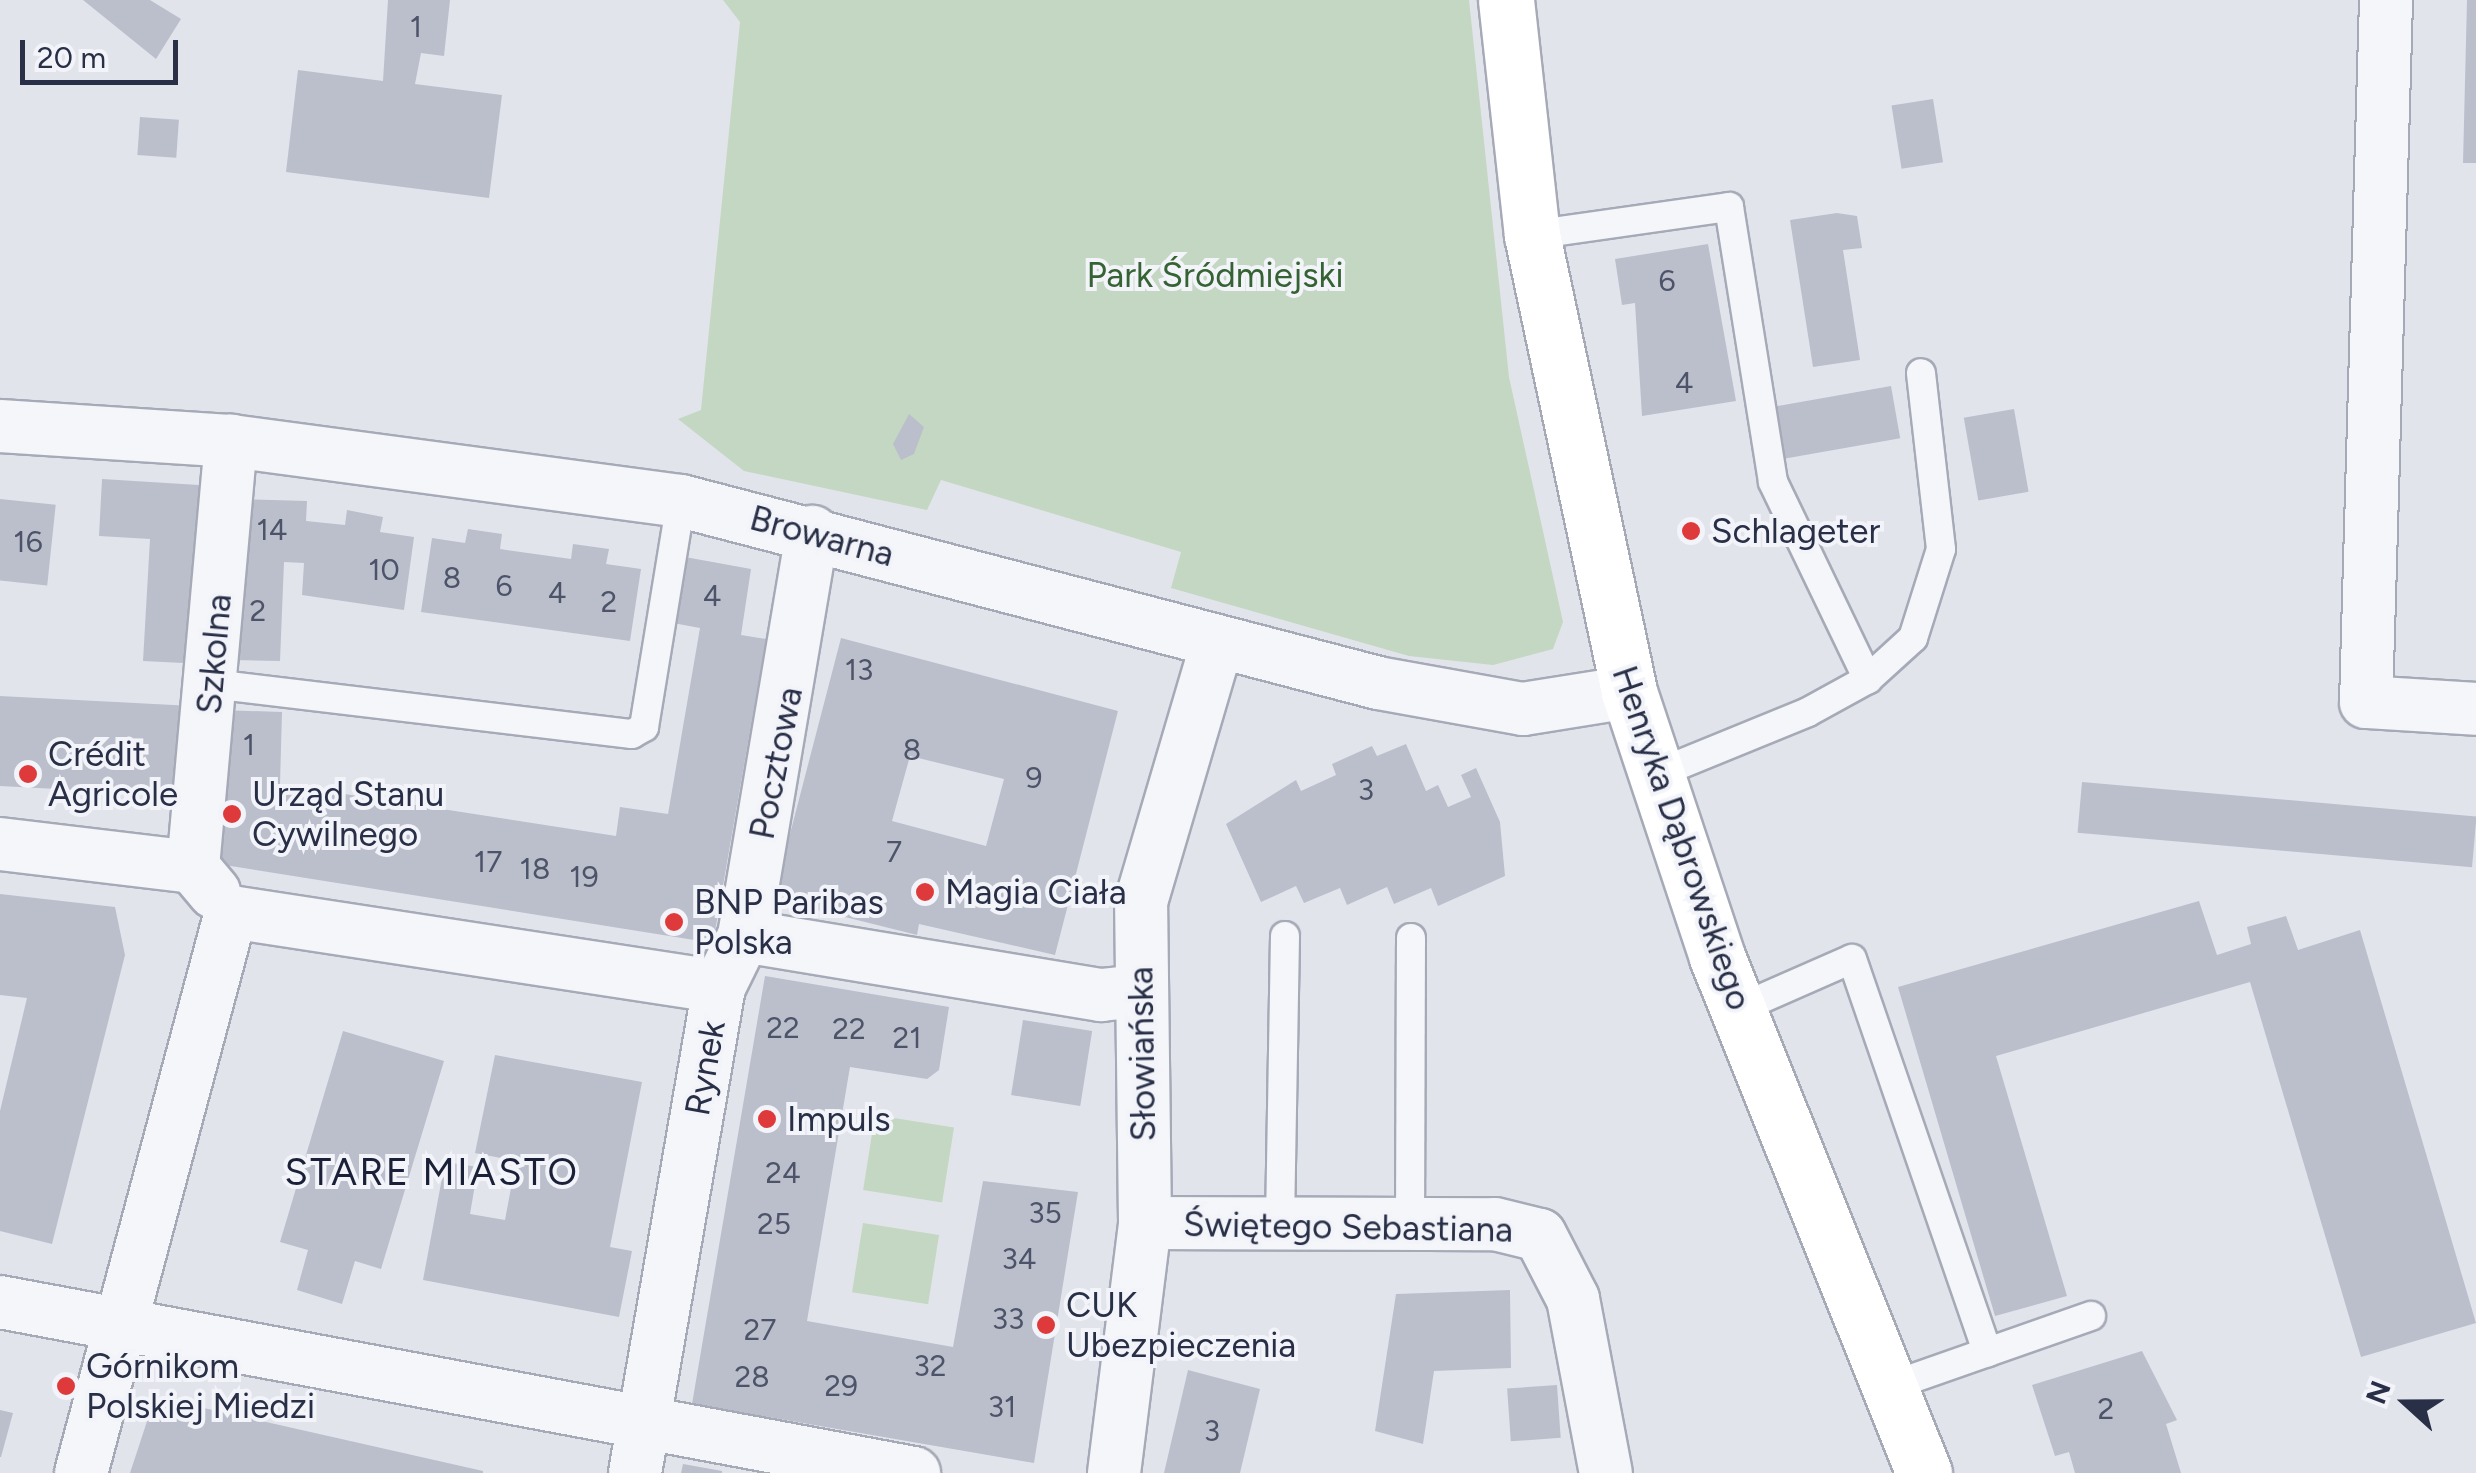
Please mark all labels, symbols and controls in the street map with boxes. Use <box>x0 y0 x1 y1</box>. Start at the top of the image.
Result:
house number: 1 <box>410 9 422 45</box>
scale bar <box>25 20 182 82</box>
text: 20 m <box>37 39 106 76</box>
park label: Park Śródmiejski <box>1086 254 1344 296</box>
house number: 6 <box>1659 263 1675 299</box>
house number: 4 <box>1675 365 1693 401</box>
street label: Browarna <box>746 497 898 575</box>
place label: Schlageter <box>1711 510 1880 552</box>
house number: 14 <box>256 512 288 548</box>
marker: Schlageter <box>1680 520 1702 542</box>
house number: 16 <box>13 524 43 560</box>
house number: 10 <box>368 552 400 588</box>
house number: 8 <box>443 560 461 596</box>
house number: 6 <box>496 568 512 604</box>
house number: 4 <box>548 575 566 611</box>
house number: 4 <box>703 578 721 614</box>
house number: 2 <box>601 584 617 620</box>
street label: Szkolna <box>188 592 240 716</box>
house number: 2 <box>250 593 266 629</box>
house number: 13 <box>845 652 873 688</box>
street label: Henryka Dąbrowskiego <box>1603 660 1761 1016</box>
street label: Pocztowa <box>741 683 811 843</box>
house number: 1 <box>243 727 255 763</box>
house number: 8 <box>903 732 921 768</box>
place label: Crédit Agricole <box>48 733 178 815</box>
house number: 9 <box>1026 760 1042 796</box>
marker: Crédit Agricole <box>17 763 39 785</box>
house number: 3 <box>1358 772 1374 808</box>
place label: Urząd Stanu Cywilnego <box>252 773 444 855</box>
marker: Urząd Stanu Cywilnego <box>221 803 243 825</box>
house number: 7 <box>886 834 902 870</box>
house number: 17 <box>474 844 502 880</box>
house number: 18 <box>520 851 550 887</box>
house number: 19 <box>569 859 599 895</box>
place label: Magia Ciała <box>945 871 1127 913</box>
place label: BNP Paribas Polska <box>694 881 884 963</box>
marker: Magia Ciała <box>914 881 936 903</box>
marker: BNP Paribas Polska <box>663 911 685 933</box>
street label: Słowiańska <box>1119 966 1165 1142</box>
house number: 22 <box>766 1010 800 1046</box>
house number: 22 <box>832 1011 866 1047</box>
street label: Rynek <box>676 1017 734 1119</box>
house number: 21 <box>892 1020 922 1056</box>
place label: Impuls <box>787 1098 890 1140</box>
marker: Impuls <box>756 1108 778 1130</box>
district label: STARE MIASTO <box>284 1150 580 1196</box>
house number: 24 <box>765 1155 801 1191</box>
house number: 35 <box>1028 1195 1062 1231</box>
street label: Świętego Sebastiana <box>1183 1203 1513 1251</box>
house number: 25 <box>757 1206 791 1242</box>
house number: 34 <box>1002 1241 1036 1277</box>
place label: CUK Ubezpieczenia <box>1066 1284 1296 1366</box>
house number: 33 <box>992 1301 1024 1337</box>
house number: 27 <box>744 1312 776 1348</box>
marker: CUK Ubezpieczenia <box>1035 1314 1057 1336</box>
place label: Górnikom Polskiej Miedzi <box>86 1345 315 1427</box>
house number: 32 <box>913 1348 947 1384</box>
north arrow <box>2356 1353 2456 1453</box>
house number: 28 <box>734 1359 770 1395</box>
house number: 29 <box>824 1368 858 1404</box>
marker: Górnikom Polskiej Miedzi <box>55 1375 77 1397</box>
text: N <box>2358 1376 2398 1408</box>
house number: 31 <box>988 1389 1016 1425</box>
house number: 2 <box>2098 1391 2114 1427</box>
house number: 3 <box>1204 1413 1220 1449</box>

